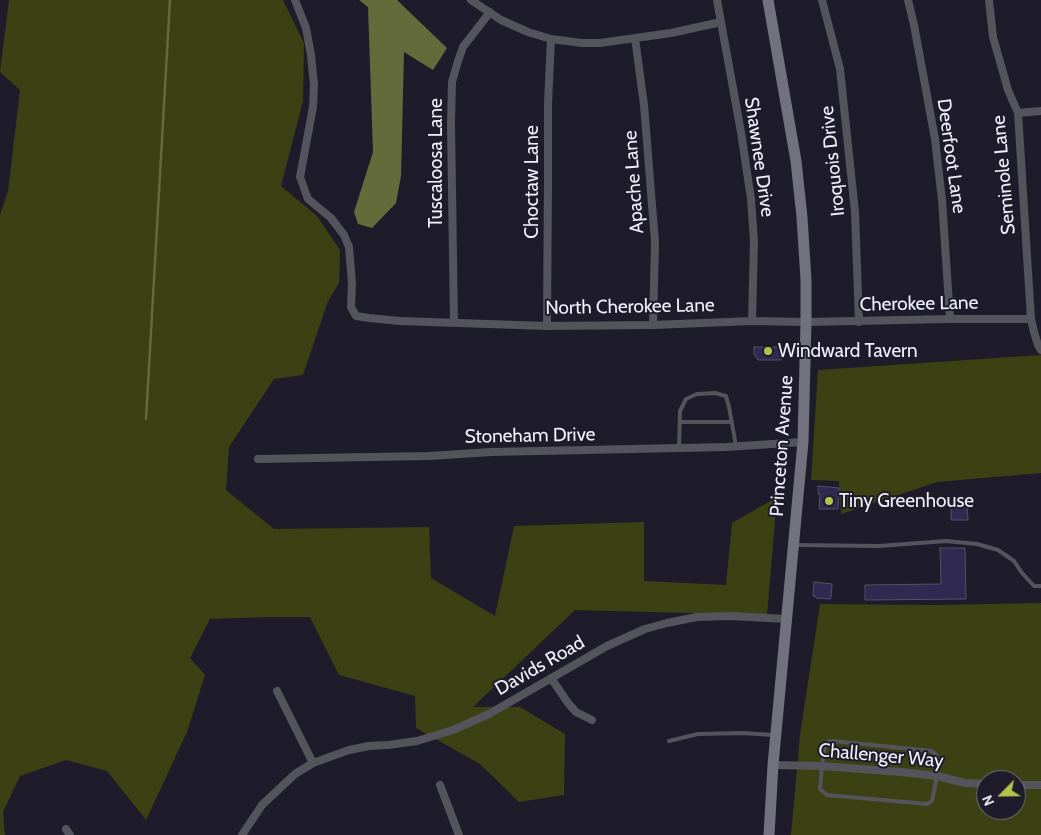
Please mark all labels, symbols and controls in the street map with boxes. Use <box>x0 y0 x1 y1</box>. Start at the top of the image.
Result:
street label: Shawnee Drive <box>739 96 779 218</box>
street label: Deerfoot Lane <box>932 97 970 215</box>
street label: Tuscaloosa Lane <box>425 98 447 228</box>
street label: Iroquois Drive <box>816 105 850 217</box>
street label: Seminole Lane <box>987 114 1021 236</box>
street label: Choctaw Lane <box>521 125 543 239</box>
street label: Apache Lane <box>619 130 649 234</box>
street label: Cherokee Lane <box>859 292 979 316</box>
street label: North Cherokee Lane <box>545 294 715 320</box>
place label: Windward Tavern <box>778 340 918 362</box>
marker: Windward Tavern <box>762 345 774 357</box>
street label: Princeton Avenue <box>766 375 798 517</box>
street label: Stoneham Drive <box>464 423 596 449</box>
place label: Tiny Greenhouse <box>839 490 974 512</box>
marker: Tiny Greenhouse <box>823 495 835 507</box>
street label: Davids Road <box>491 631 589 701</box>
street label: Challenger Way <box>818 739 944 773</box>
north arrow <box>976 770 1026 820</box>
text: N <box>978 792 998 809</box>

